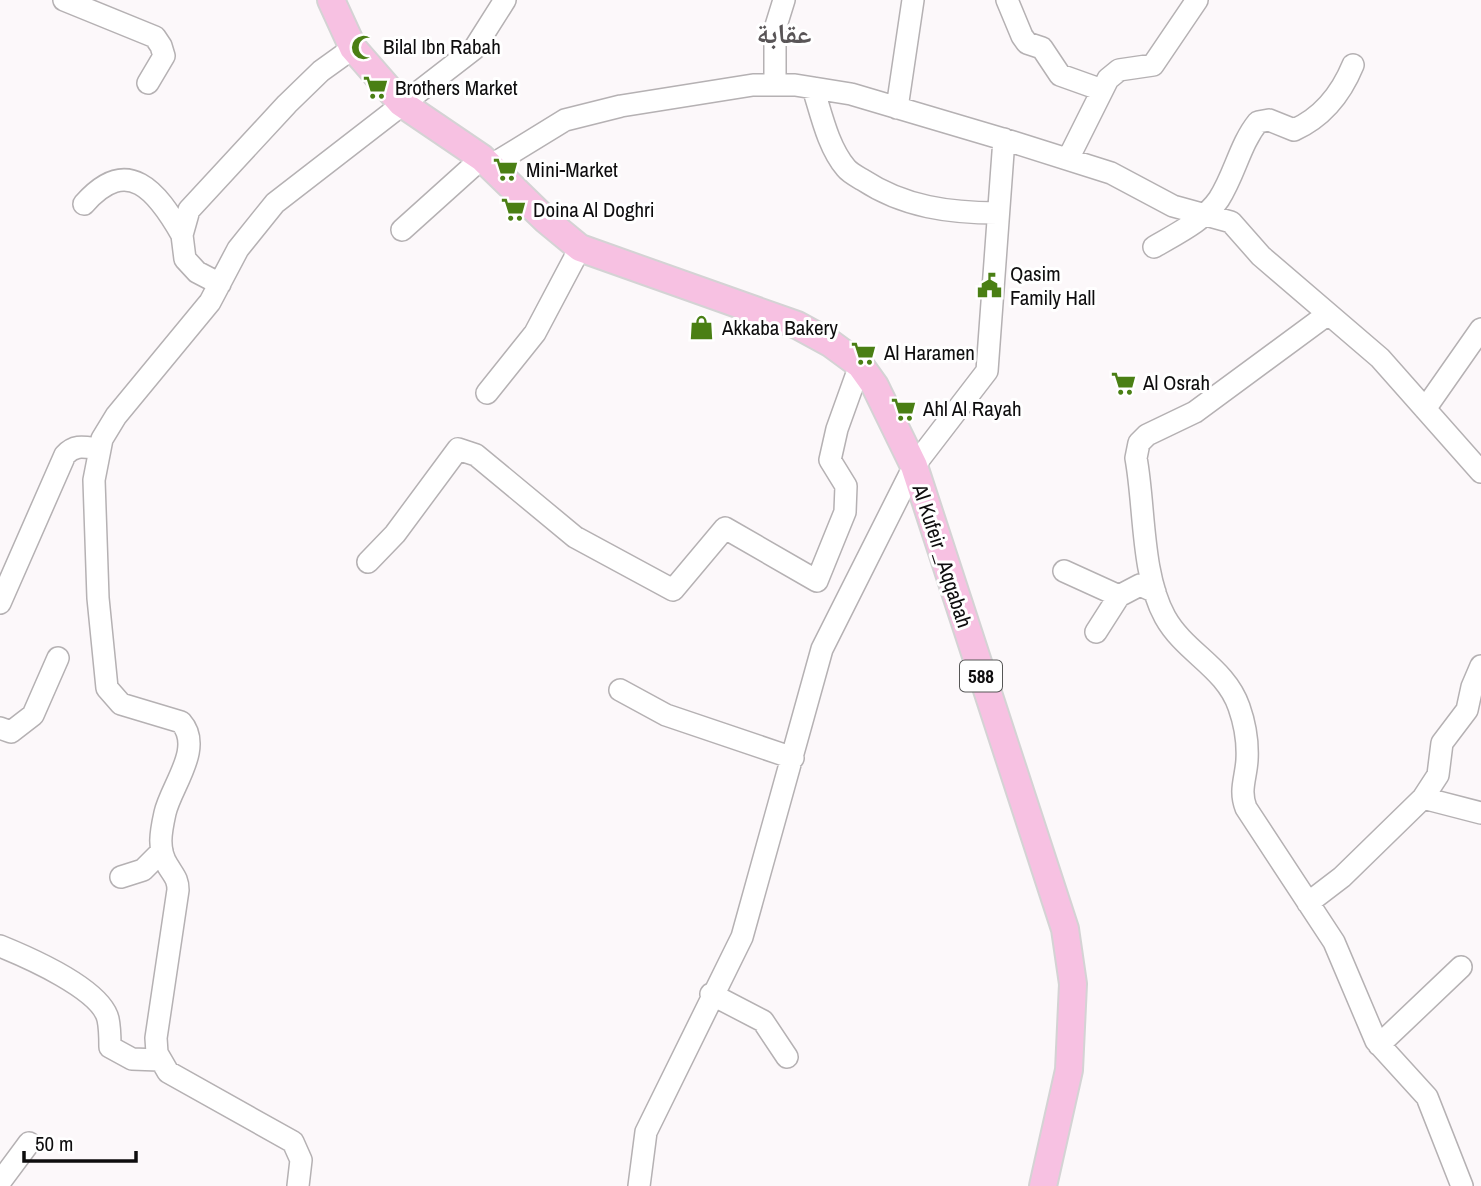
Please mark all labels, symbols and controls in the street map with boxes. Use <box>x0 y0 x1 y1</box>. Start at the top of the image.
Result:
district label: عقابة <box>757 14 811 52</box>
place label: Bilal Ibn Rabah <box>383 32 501 61</box>
mosque icon: Bilal Ibn Rabah <box>349 33 377 61</box>
place label: Brothers Market <box>395 73 518 102</box>
supermarket icon: Brothers Market <box>361 74 389 102</box>
place label: Mini-Market <box>526 155 618 184</box>
supermarket icon: Mini-Market <box>492 156 520 184</box>
place label: Doina Al Doghri <box>533 195 655 224</box>
supermarket icon: Doina Al Doghri <box>499 196 527 224</box>
place label: Qasim Family Hall <box>1010 259 1095 312</box>
public building icon: Qasim Family Hall <box>976 272 1004 300</box>
place label: Akkaba Bakery <box>721 313 838 342</box>
shop icon: Akkaba Bakery <box>688 314 716 342</box>
place label: Al Haramen <box>883 338 975 367</box>
supermarket icon: Al Haramen <box>850 339 878 367</box>
place label: Al Osrah <box>1142 368 1210 397</box>
supermarket icon: Al Osrah <box>1109 369 1137 397</box>
place label: Ahl Al Rayah <box>922 394 1022 423</box>
supermarket icon: Ahl Al Rayah <box>889 395 917 423</box>
street label: Al Kufeir _Aqqabah <box>905 479 979 631</box>
road number: 588 <box>960 660 1002 692</box>
scale bar <box>24 1120 136 1164</box>
text: 50 m <box>35 1129 73 1158</box>

